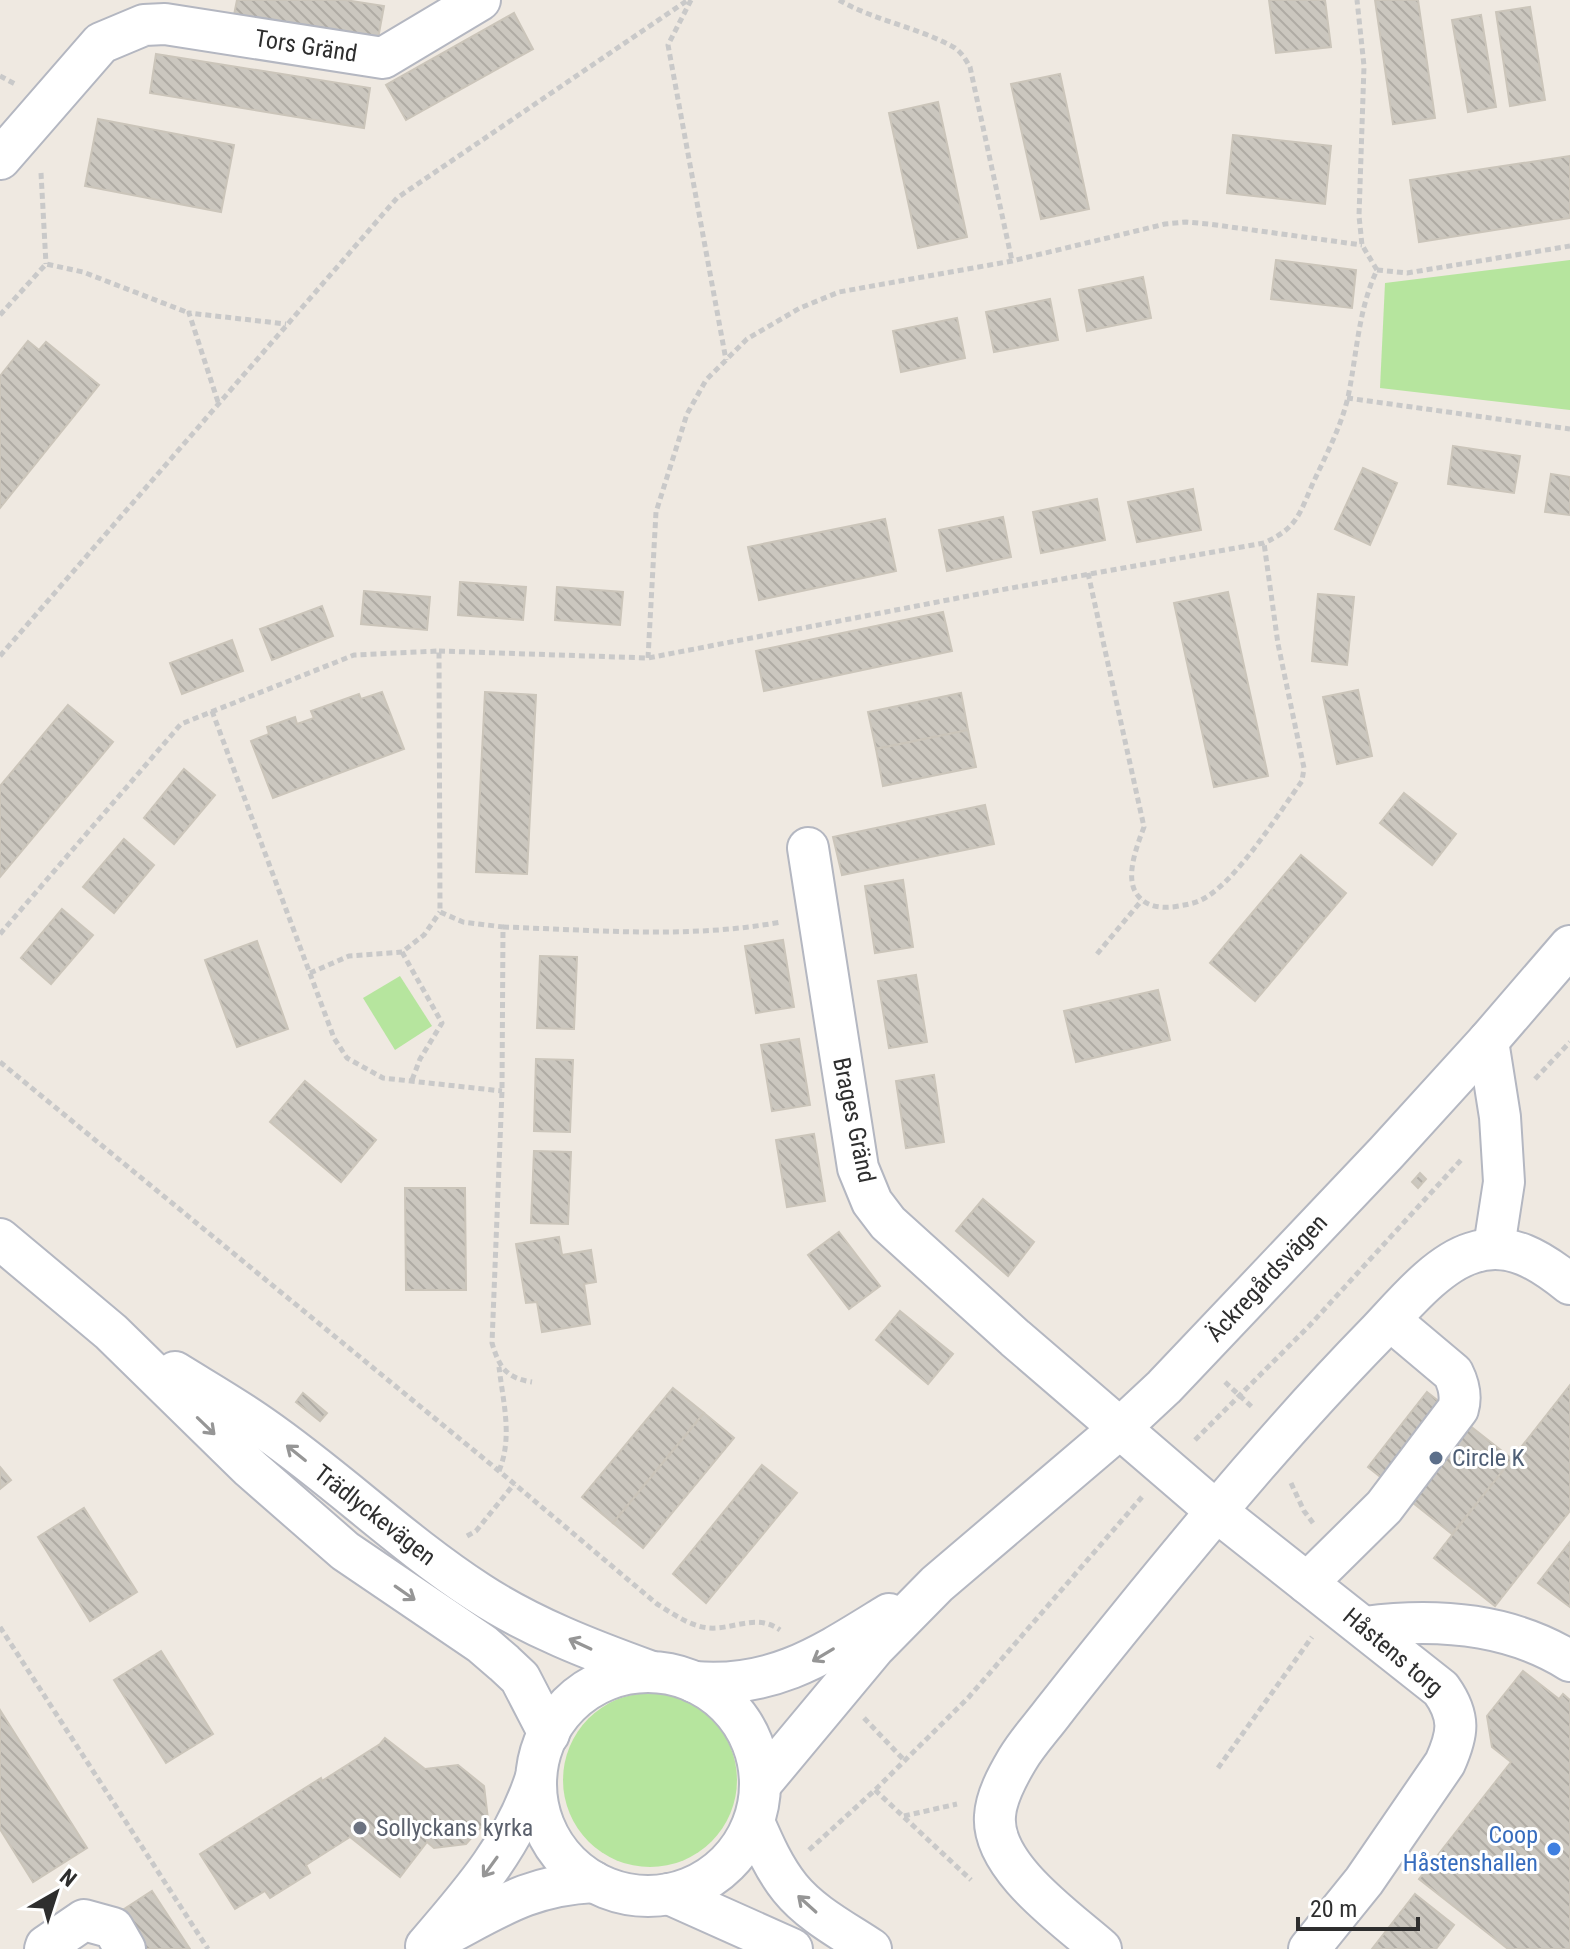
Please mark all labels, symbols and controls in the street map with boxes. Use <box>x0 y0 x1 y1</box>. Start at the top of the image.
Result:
street label: Tors Gränd <box>253 24 359 68</box>
street label: Brages Gränd <box>827 1055 881 1185</box>
street label: Äckregårdsvägen <box>1201 1209 1333 1347</box>
one-way arrow <box>196 1416 215 1435</box>
place label: Circle K <box>1452 1444 1525 1472</box>
one-way arrow <box>286 1445 307 1462</box>
marker: Circle K <box>1427 1449 1445 1467</box>
street label: Trädlyckevägen <box>309 1459 441 1571</box>
one-way arrow <box>393 1585 415 1601</box>
street label: Håstens torg <box>1337 1602 1449 1702</box>
one-way arrow <box>569 1636 593 1651</box>
one-way arrow <box>812 1647 835 1663</box>
place label: Sollyckans kyrka <box>376 1814 533 1842</box>
marker: Sollyckans kyrka <box>351 1819 369 1837</box>
place label: Coop Håstenshallen <box>1403 1821 1538 1877</box>
marker: Coop Håstenshallen <box>1545 1840 1563 1858</box>
north arrow <box>16 1853 96 1933</box>
one-way arrow <box>482 1856 498 1878</box>
text: N <box>55 1864 81 1892</box>
scale bar <box>1298 1881 1418 1931</box>
one-way arrow <box>798 1895 818 1913</box>
text: 20 m <box>1310 1895 1357 1923</box>

